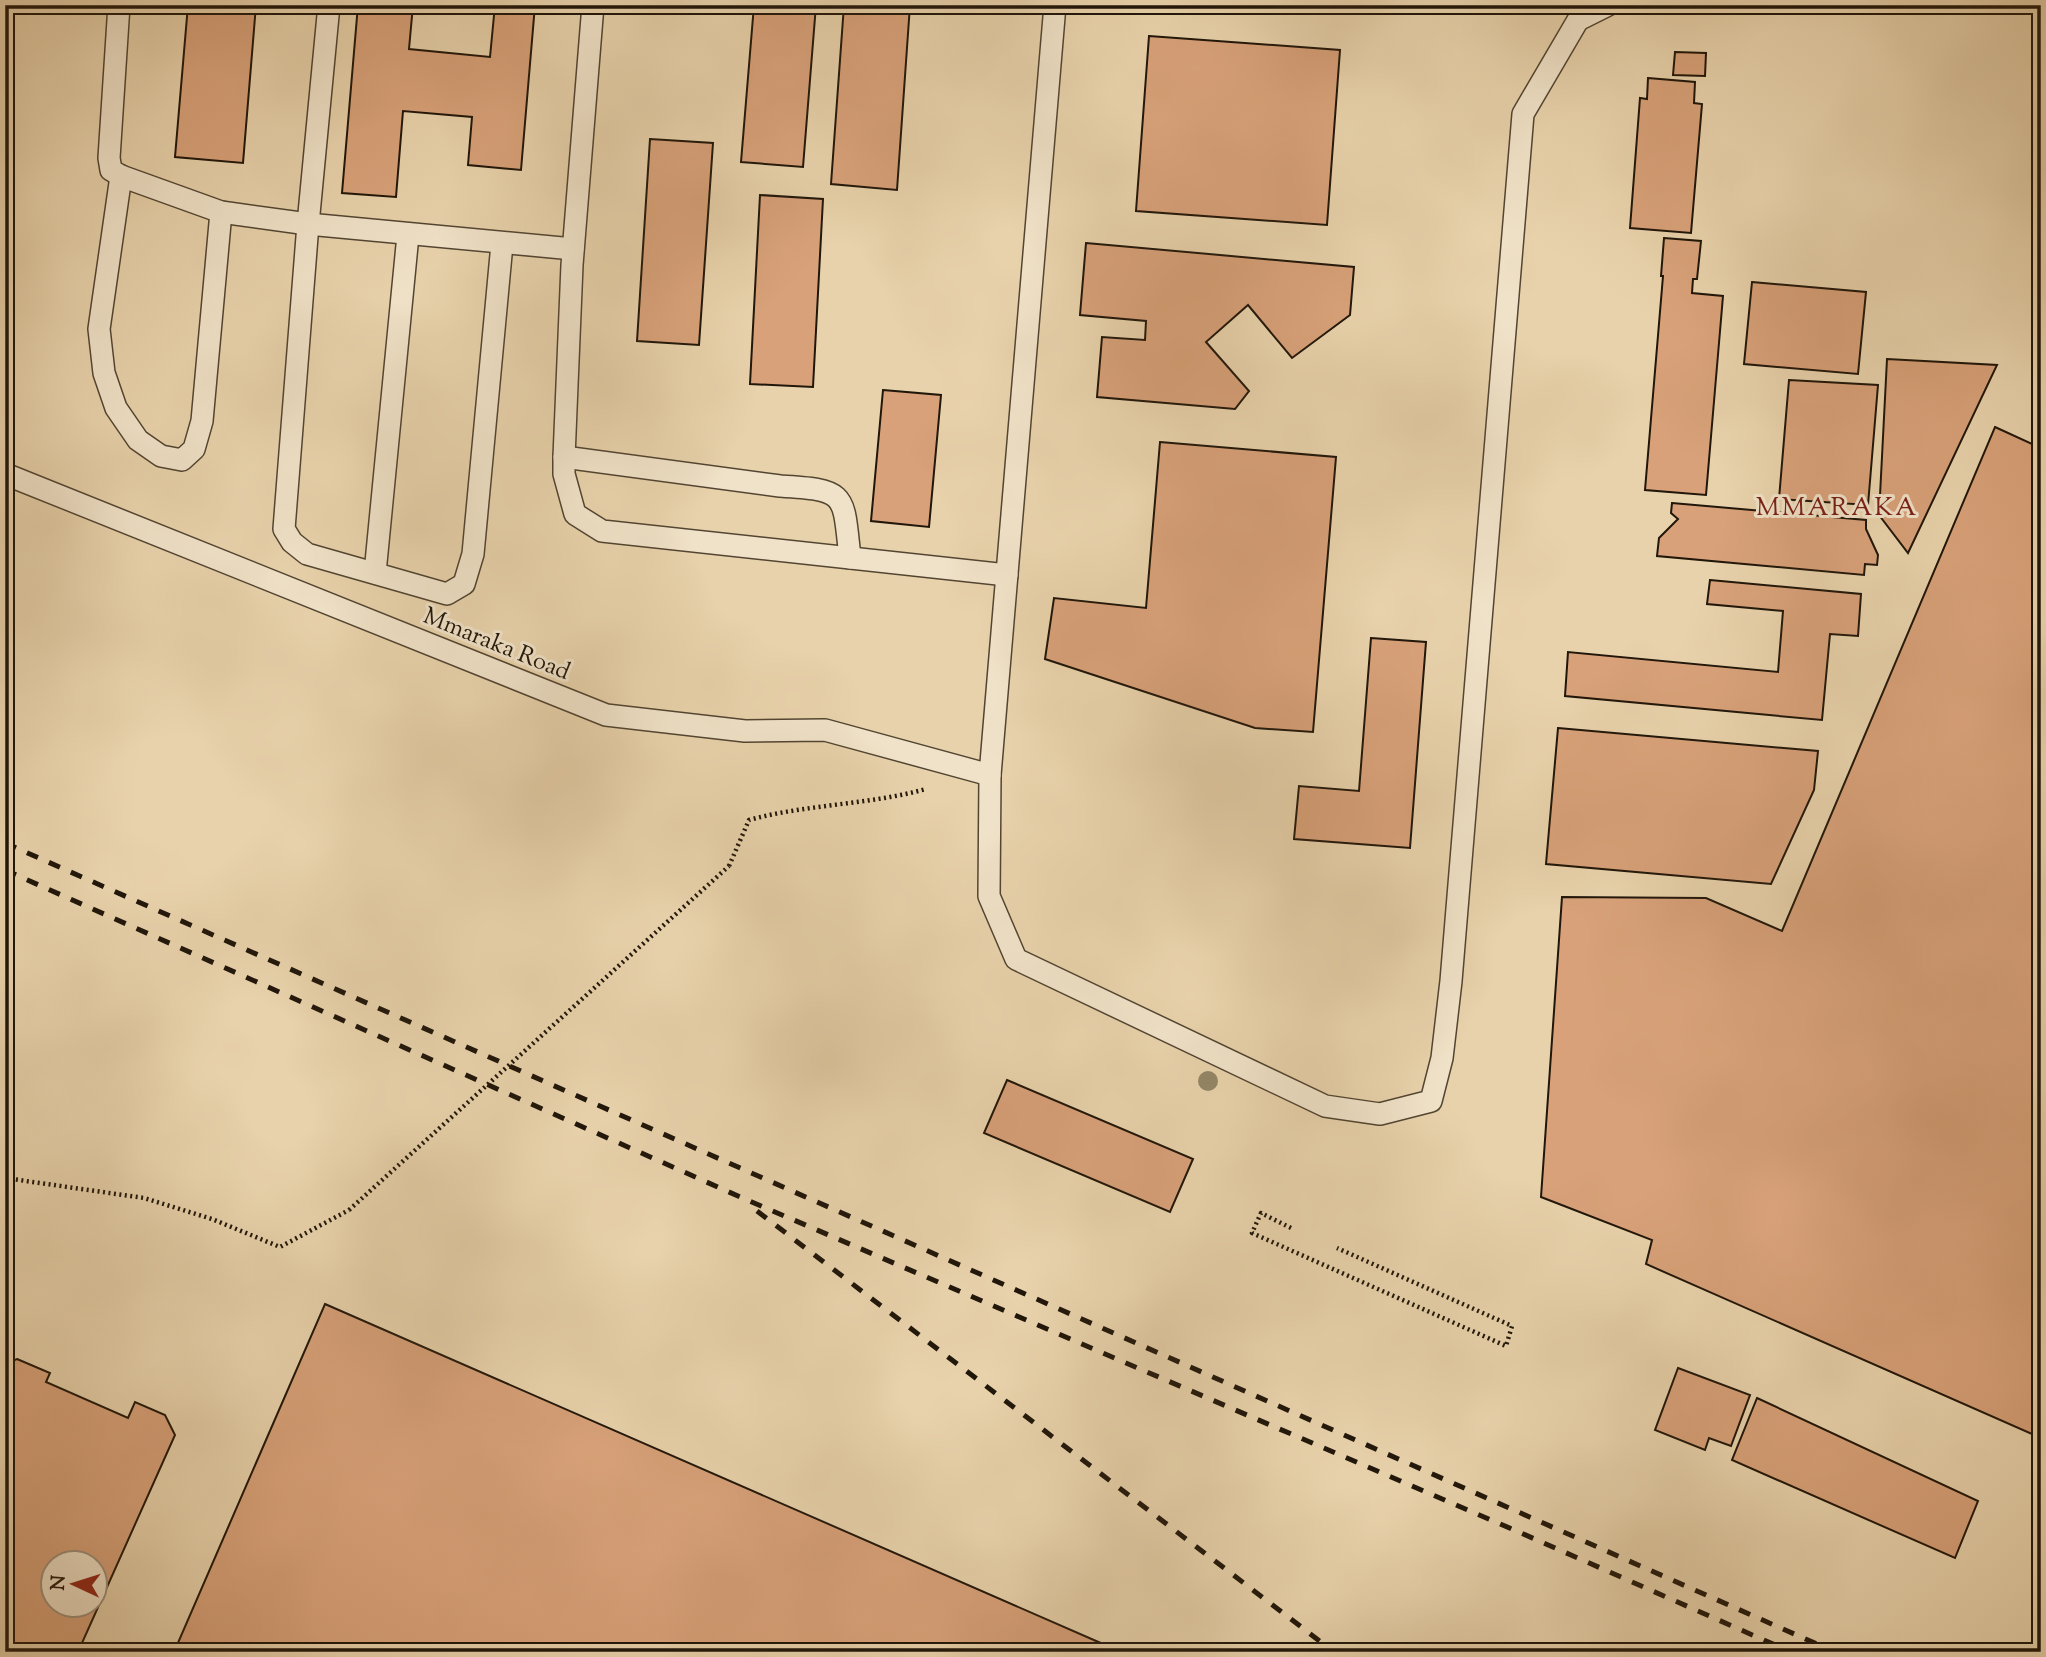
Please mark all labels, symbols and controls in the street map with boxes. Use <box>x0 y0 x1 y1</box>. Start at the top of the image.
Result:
district label: MMARAKA <box>1756 490 1918 527</box>
street label: Mmaraka Road <box>418 600 575 690</box>
north arrow <box>38 1548 108 1618</box>
text: N <box>46 1574 74 1591</box>

